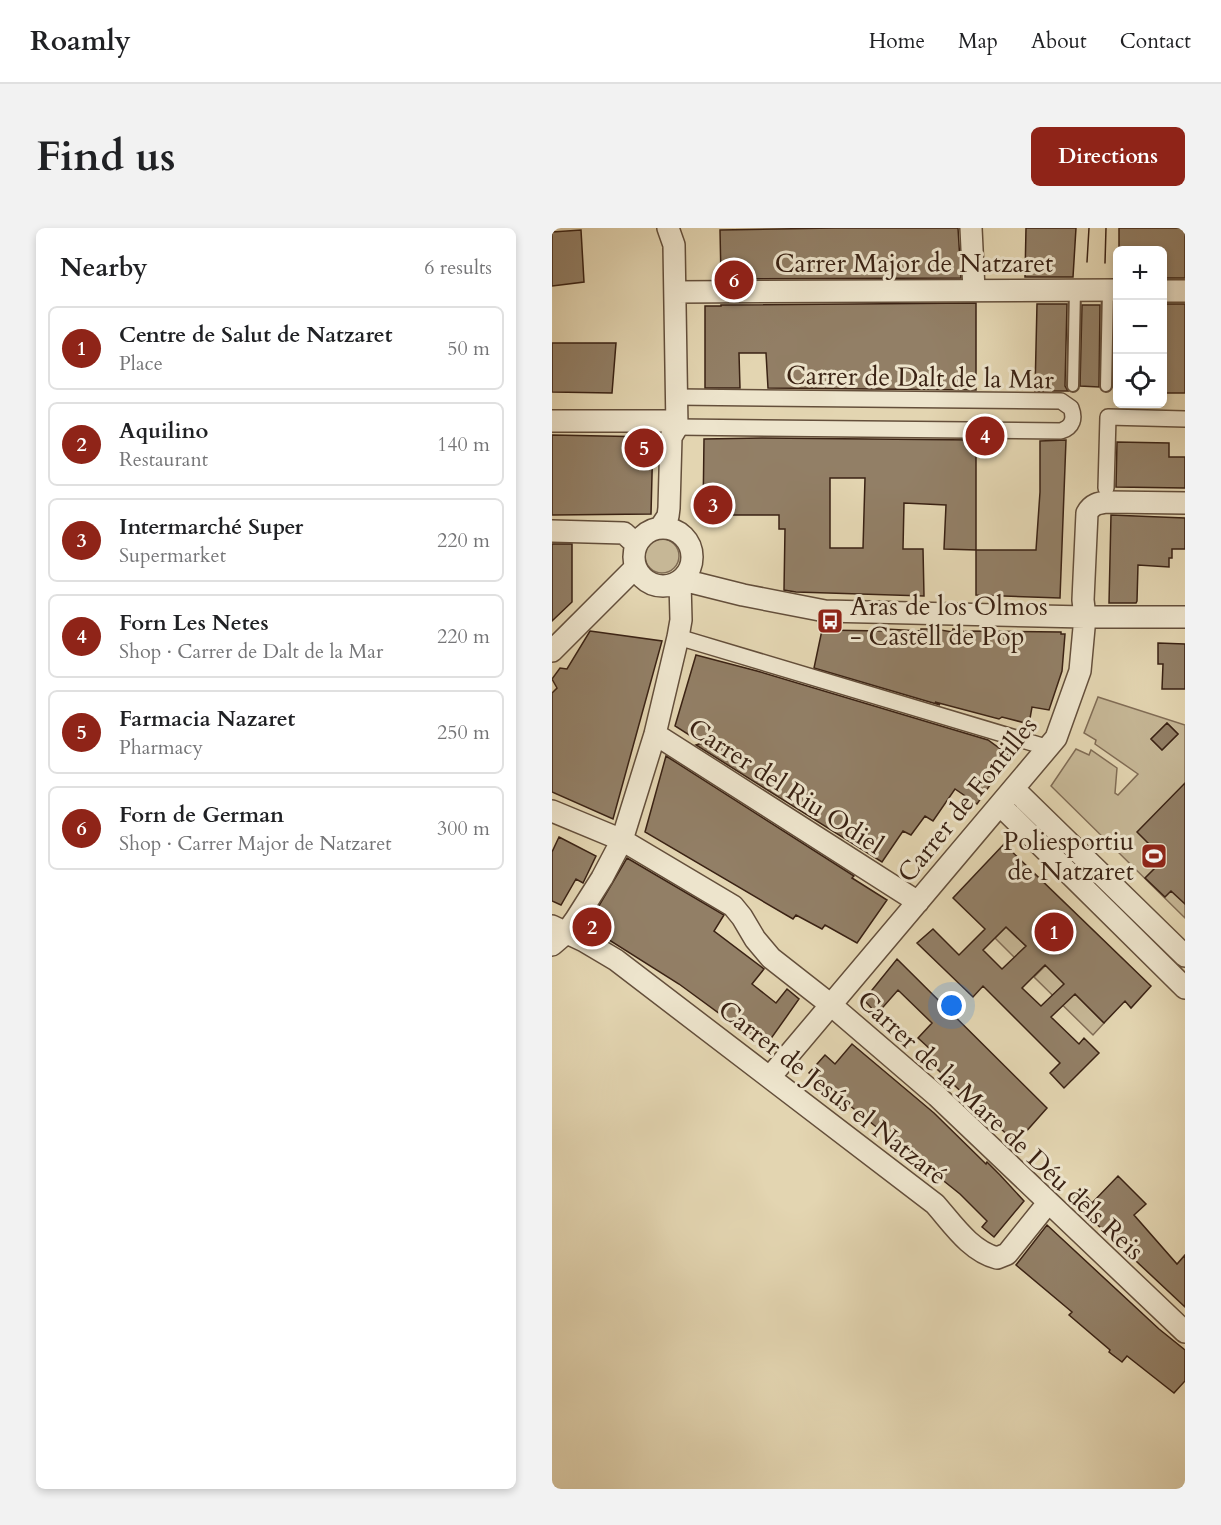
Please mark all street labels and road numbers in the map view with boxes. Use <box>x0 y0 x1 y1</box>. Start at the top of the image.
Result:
street label: Carrer Major de Natzaret <box>775 246 1053 281</box>
street label: Carrer de Dalt de la Mar <box>786 358 1055 397</box>
street label: Carrer de Fontilles <box>890 709 1045 890</box>
street label: Carrer del Riu Odiel <box>681 710 890 863</box>
street label: Carrer de la Mare de Déu dels Reis <box>850 983 1152 1268</box>
street label: Carrer de Jesús el Natzaré <box>711 992 954 1193</box>

